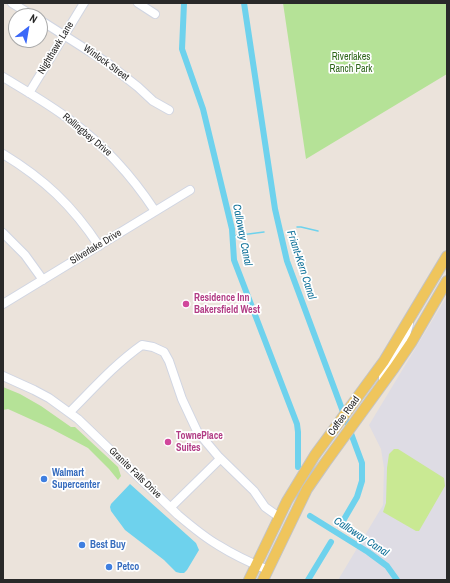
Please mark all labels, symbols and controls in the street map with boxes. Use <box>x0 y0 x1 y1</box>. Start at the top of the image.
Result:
north arrow <box>8 8 48 48</box>
text: N <box>27 11 40 26</box>
street label: Nighthawk Lane <box>36 20 76 76</box>
street label: Winlock Street <box>81 42 131 84</box>
park label: Riverlakes Ranch Park <box>330 51 372 74</box>
street label: Rollingbay Drive <box>60 111 114 159</box>
water label: Calloway Canal <box>230 203 254 267</box>
street label: Silverlake Drive <box>68 227 124 267</box>
water label: Friant-Kern Canal <box>284 229 318 301</box>
place label: Residence Inn Bakersfield West <box>194 292 260 316</box>
marker: Residence Inn Bakersfield West <box>181 299 191 309</box>
street label: Coffee Road <box>326 394 362 438</box>
place label: TownePlace Suites <box>176 430 223 454</box>
marker: TownePlace Suites <box>163 437 173 447</box>
street label: Granite Falls Drive <box>106 445 164 501</box>
place label: Walmart Supercenter <box>52 467 100 490</box>
marker: Walmart Supercenter <box>39 474 49 484</box>
water label: Calloway Canal <box>331 514 391 560</box>
place label: Best Buy <box>90 539 126 551</box>
marker: Best Buy <box>77 540 87 550</box>
place label: Petco <box>117 561 139 573</box>
marker: Petco <box>104 562 114 572</box>

